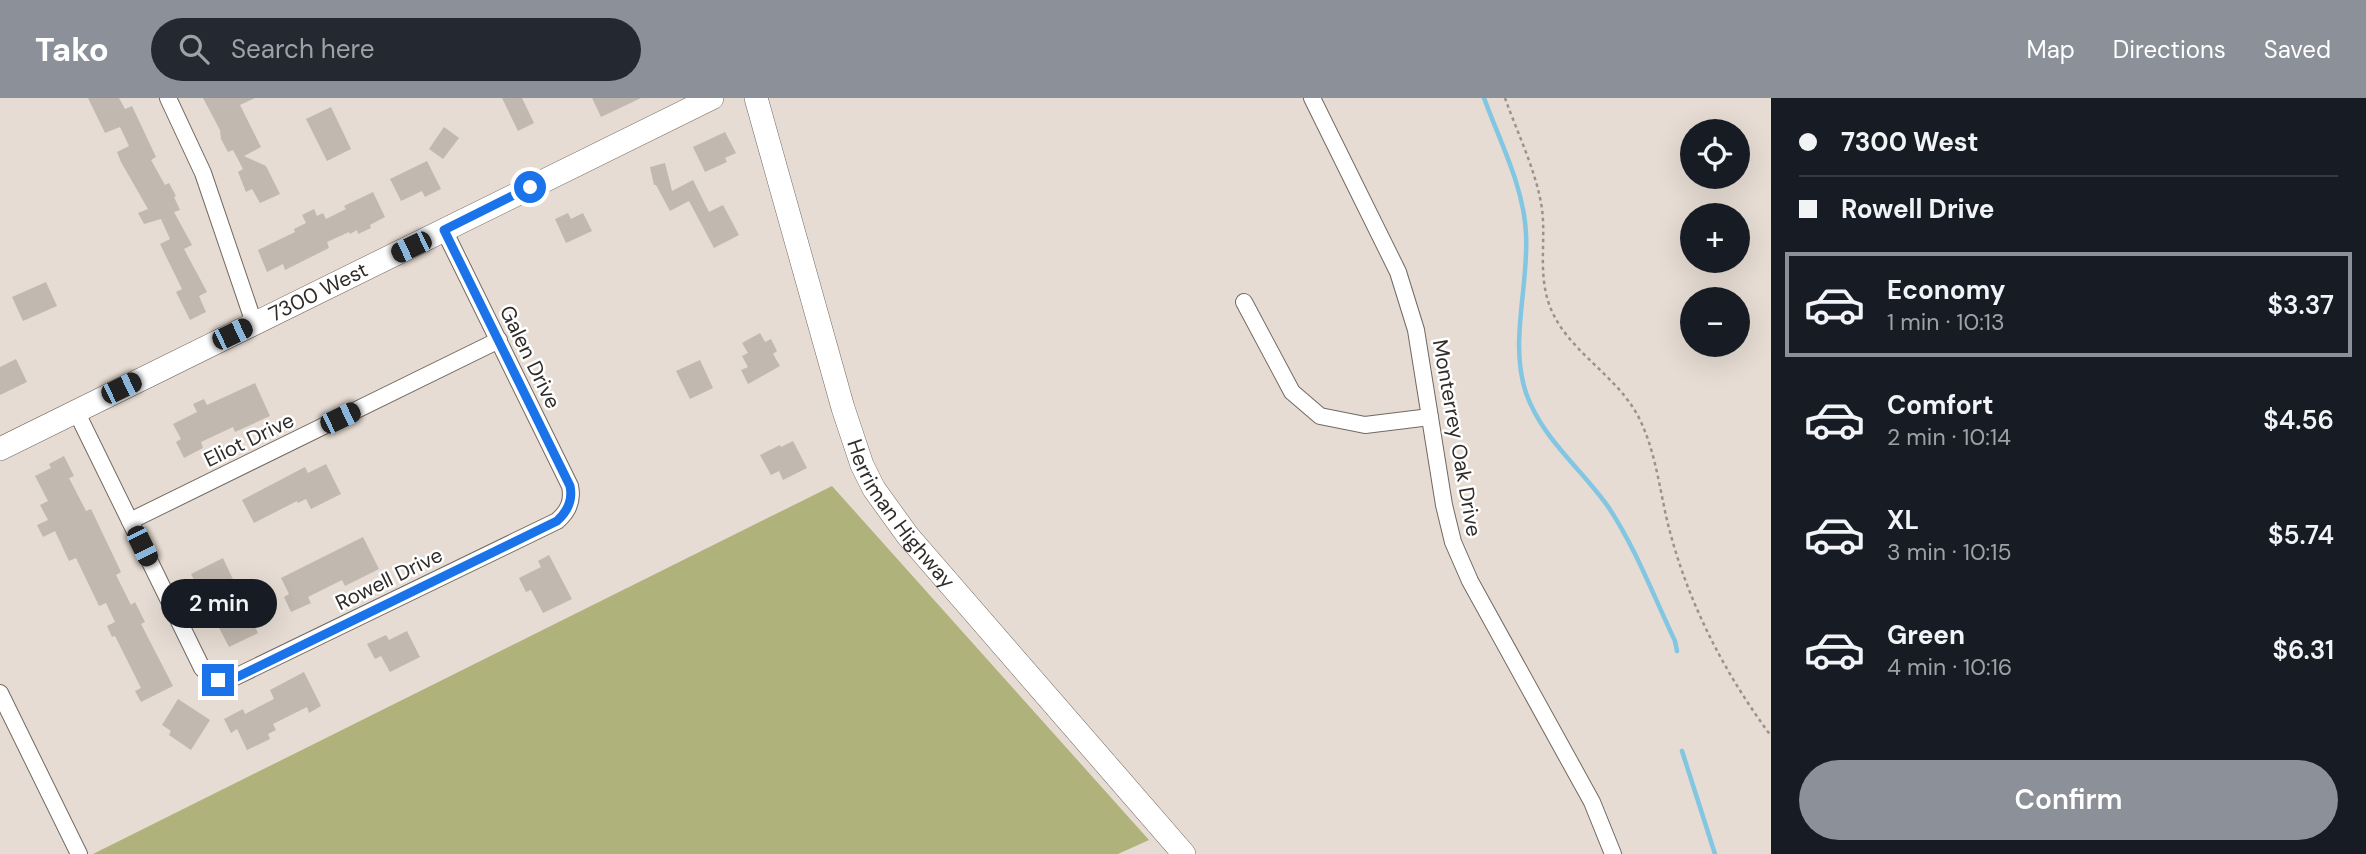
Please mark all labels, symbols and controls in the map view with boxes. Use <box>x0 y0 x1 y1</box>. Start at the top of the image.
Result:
search box <box>151 18 641 81</box>
text: Tako <box>35 28 109 71</box>
icon: search <box>175 30 213 68</box>
text: Search here <box>231 32 374 66</box>
text: Map <box>2027 34 2075 65</box>
text: Directions <box>2113 34 2226 65</box>
text: Saved <box>2264 34 2331 65</box>
map controls <box>1680 119 1750 357</box>
button: locate <box>1680 119 1750 189</box>
text: 7300 West <box>1841 125 1979 159</box>
route start <box>514 171 546 203</box>
text: Rowell Drive <box>1841 192 1994 226</box>
button: + <box>1680 203 1750 273</box>
car <box>388 228 435 266</box>
street label: 7300 West <box>264 256 373 328</box>
icon: car <box>1803 273 1866 336</box>
text: Economy <box>1887 273 2005 307</box>
button: − <box>1680 287 1750 357</box>
text: $3.37 <box>2268 288 2334 322</box>
street label: Galen Drive <box>493 301 567 413</box>
text: 1 min · 10:13 <box>1887 307 2005 337</box>
car <box>209 315 256 353</box>
street label: Monterrey Oak Drive <box>1426 337 1488 539</box>
car <box>98 369 145 407</box>
icon: car <box>1803 388 1866 451</box>
text: Comfort <box>1887 388 1993 422</box>
car <box>317 399 364 437</box>
text: $4.56 <box>2263 403 2334 437</box>
street label: Eliot Drive <box>199 406 299 474</box>
text: 2 min · 10:14 <box>1887 422 2011 452</box>
street label: Herriman Highway <box>840 436 962 595</box>
icon: car <box>1803 503 1866 566</box>
text: XL <box>1887 503 1919 537</box>
text: $5.74 <box>2268 518 2334 552</box>
car <box>124 523 161 569</box>
text: 3 min · 10:15 <box>1887 537 2011 567</box>
street label: Rowell Drive <box>331 541 447 617</box>
callout: 2 min <box>160 578 276 628</box>
text: 2 min <box>189 588 249 618</box>
icon: car <box>1803 618 1866 681</box>
text: Green <box>1887 618 1965 652</box>
text: $6.31 <box>2272 633 2334 667</box>
text: 4 min · 10:16 <box>1887 652 2012 682</box>
route end <box>202 664 234 696</box>
button: Confirm <box>1799 760 2338 840</box>

